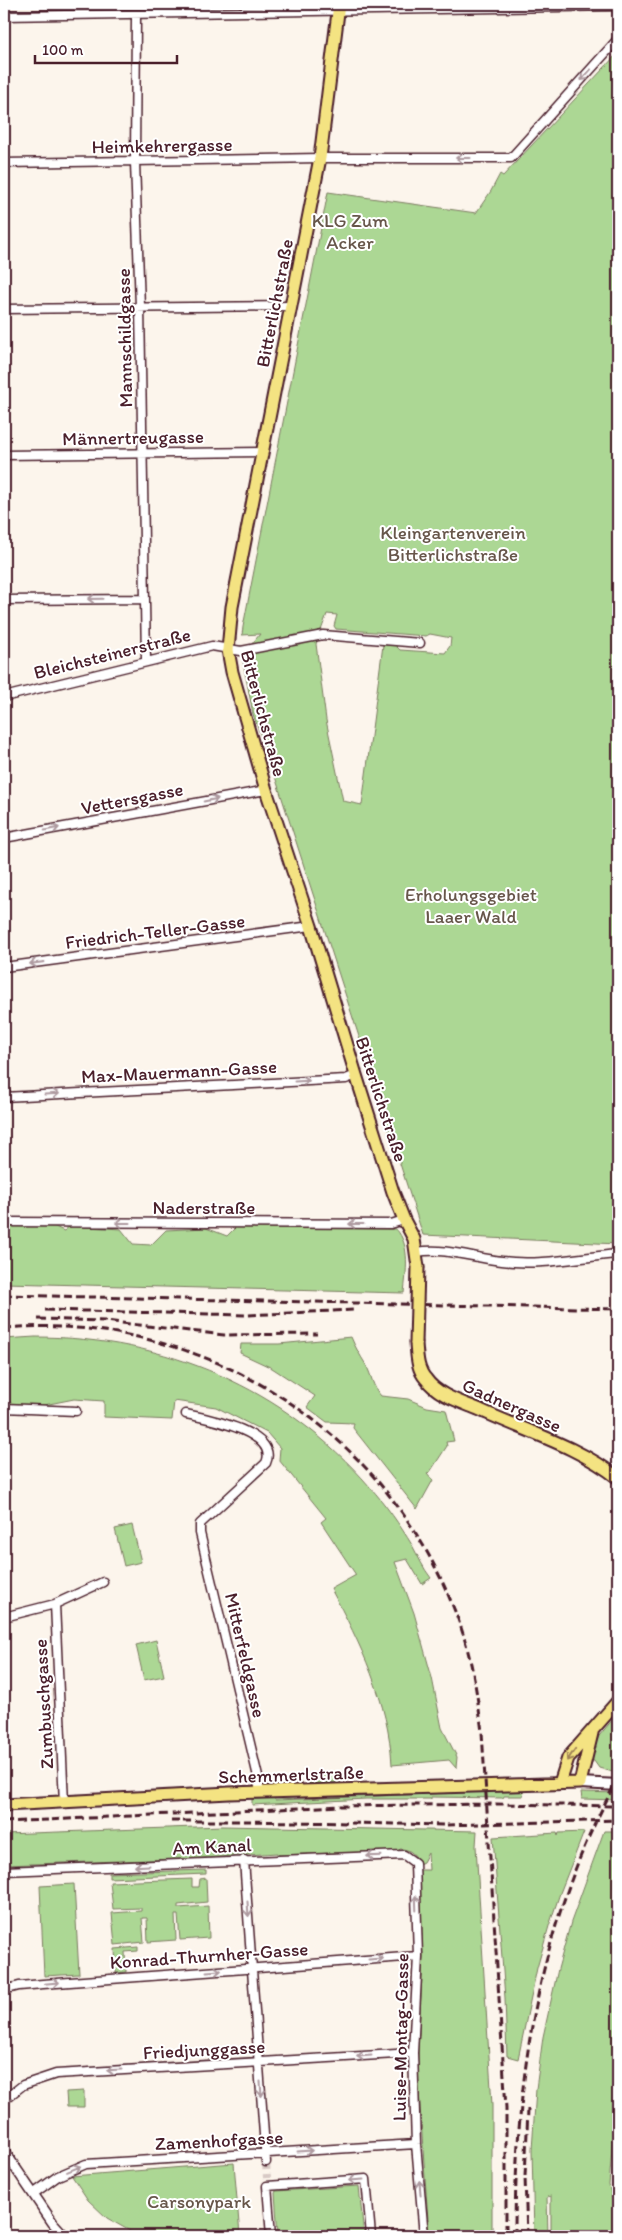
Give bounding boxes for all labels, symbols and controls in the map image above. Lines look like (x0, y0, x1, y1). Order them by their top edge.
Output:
scale bar (35, 32, 178, 64)
text: 100 m (42, 41, 84, 59)
one-way arrow (580, 69, 592, 82)
street label: Heimkehrergasse (91, 133, 233, 158)
one-way arrow (455, 153, 471, 163)
park label: KLG Zum Acker (312, 209, 388, 254)
street label: Bitterlichstraße (251, 237, 298, 369)
street label: Mannschildgasse (112, 268, 137, 408)
street label: Männertreugasse (62, 425, 204, 450)
park label: Kleingartenverein Bitterlichstraße (380, 521, 526, 566)
one-way arrow (87, 594, 104, 604)
street label: Bleichsteinerstraße (31, 623, 193, 684)
street label: Bitterlichstraße (236, 647, 291, 779)
street label: Vettersgasse (79, 777, 185, 820)
one-way arrow (203, 794, 219, 804)
one-way arrow (43, 824, 59, 834)
park label: Erholungsgebiet Laaer Wald (405, 883, 537, 928)
street label: Friedrich-Teller-Gasse (64, 909, 246, 954)
one-way arrow (29, 958, 45, 968)
street label: Bitterlichstraße (350, 1034, 413, 1165)
street label: Max-Mauermann-Gasse (80, 1055, 278, 1088)
one-way arrow (294, 1076, 310, 1085)
one-way arrow (44, 1090, 60, 1099)
street label: Naderstraße (153, 1196, 255, 1219)
one-way arrow (115, 1218, 132, 1228)
one-way arrow (348, 1219, 364, 1229)
street label: Gadnergasse (459, 1373, 565, 1437)
street label: Mitterfeldgasse (220, 1590, 271, 1720)
street label: Zumbuschgasse (29, 1638, 58, 1770)
one-way arrow (566, 1747, 576, 1761)
street label: Schemmerlstraße (218, 1760, 364, 1789)
street label: Am Kanal (172, 1833, 253, 1860)
one-way arrow (366, 1851, 382, 1861)
one-way arrow (134, 1861, 150, 1870)
one-way arrow (411, 1895, 421, 1912)
one-way arrow (243, 1901, 253, 1917)
street label: Konrad-Thurnher-Gasse (109, 1937, 309, 1974)
street label: Luise-Montag-Gasse (388, 1953, 413, 2121)
one-way arrow (368, 1954, 384, 1963)
one-way arrow (206, 1967, 222, 1976)
one-way arrow (43, 1978, 59, 1988)
street label: Friedjunggasse (142, 2035, 266, 2064)
one-way arrow (356, 2052, 372, 2061)
one-way arrow (107, 2066, 123, 2075)
one-way arrow (256, 2080, 265, 2096)
street label: Zamenhofgasse (154, 2126, 284, 2155)
one-way arrow (297, 2146, 313, 2156)
one-way arrow (66, 2164, 81, 2173)
one-way arrow (349, 2175, 365, 2185)
one-way arrow (415, 2180, 424, 2196)
park label: Carsonypark (147, 2190, 251, 2213)

